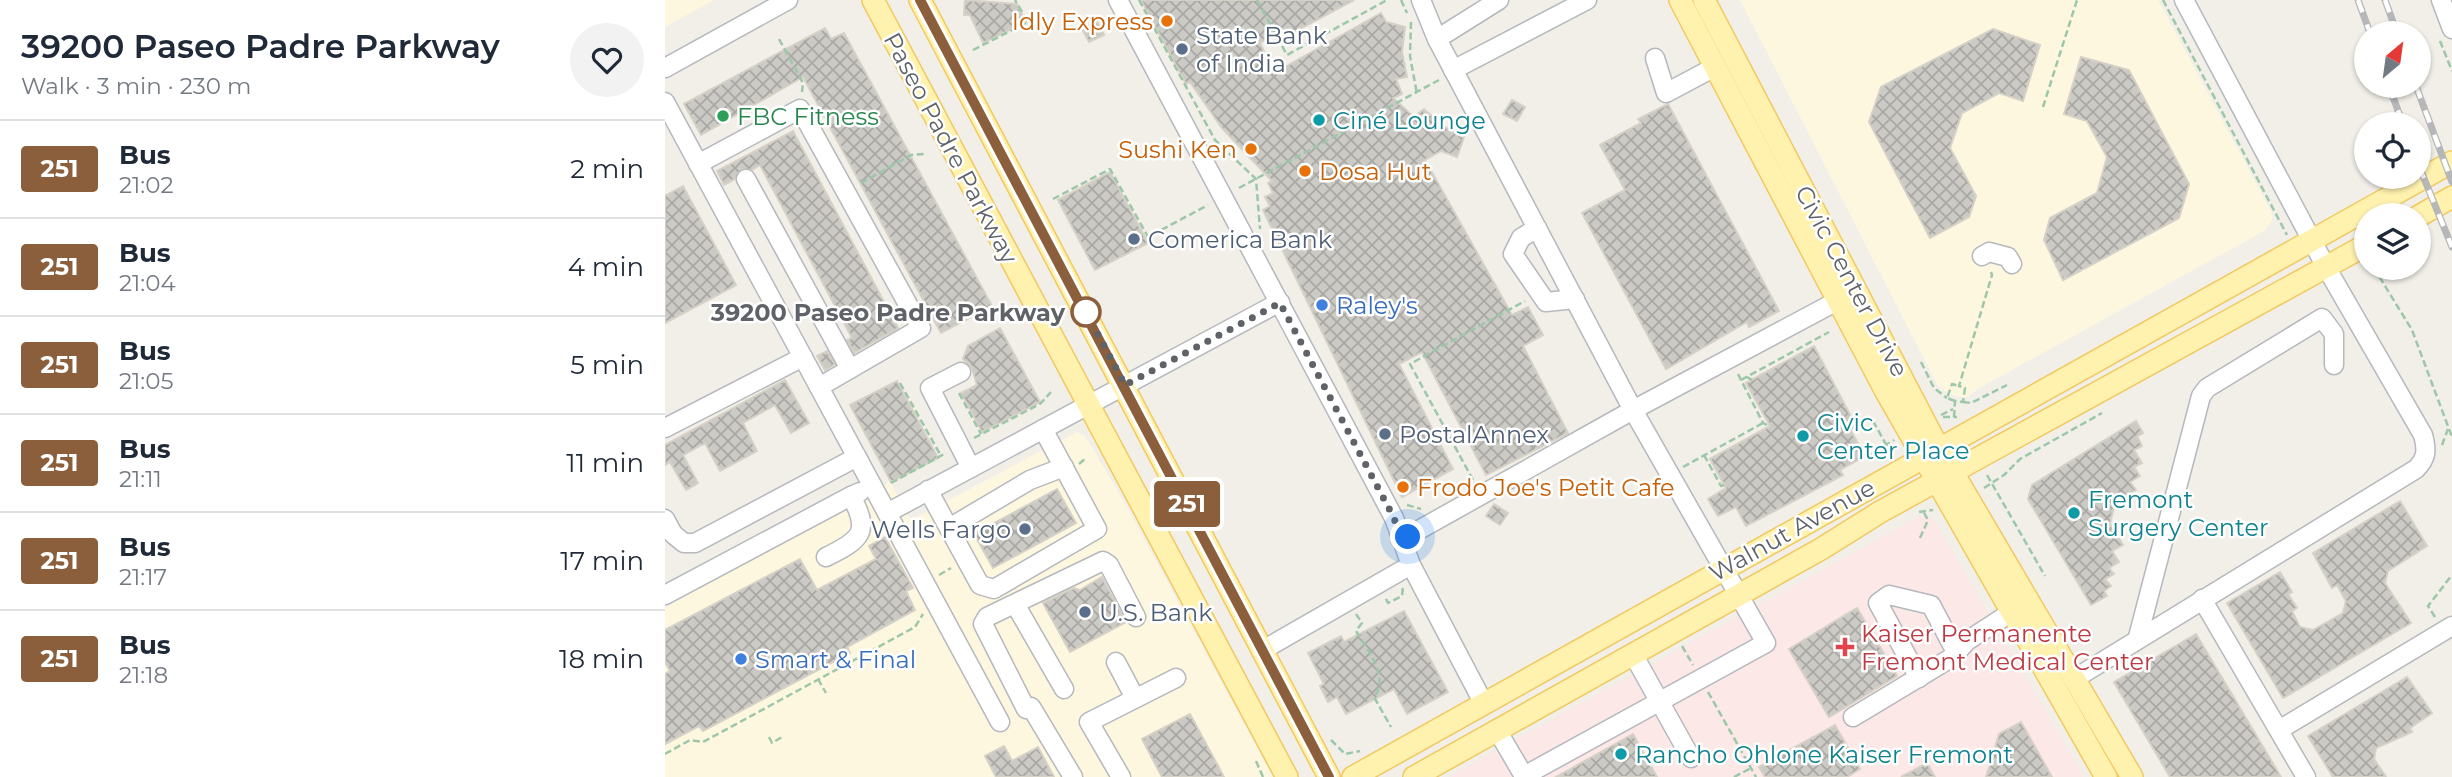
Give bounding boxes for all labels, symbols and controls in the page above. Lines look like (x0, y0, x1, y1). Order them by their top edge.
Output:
place label: Idly Express (1012, 7, 1153, 36)
marker: Idly Express (1159, 13, 1175, 29)
place label: State Bank of India (1196, 21, 1328, 78)
north arrow (2354, 21, 2431, 98)
map controls (2354, 21, 2431, 280)
button: heart (570, 23, 644, 97)
text: 39200 Paseo Padre Parkway (21, 26, 500, 66)
street label: Paseo Padre Parkway (878, 28, 1024, 268)
marker: State Bank of India (1174, 41, 1190, 57)
text: Walk · 3 min · 230 m (21, 72, 251, 100)
place label: FBC Fitness (737, 102, 879, 131)
place label: Ciné Lounge (1333, 106, 1486, 135)
marker: FBC Fitness (715, 108, 731, 124)
marker: Ciné Lounge (1311, 112, 1327, 128)
button: locate (2354, 112, 2431, 189)
place label: Sushi Ken (1118, 135, 1237, 164)
text: Bus (119, 139, 171, 171)
marker: Sushi Ken (1243, 141, 1259, 157)
text: 2 min (570, 153, 644, 185)
text: 251 (41, 154, 78, 183)
place label: Dosa Hut (1319, 157, 1432, 186)
marker: Dosa Hut (1297, 163, 1313, 179)
text: 21:02 (119, 171, 174, 199)
street label: Civic Center Drive (1789, 180, 1915, 382)
button: layers (2354, 203, 2431, 280)
place label: Comerica Bank (1148, 225, 1333, 254)
marker: Comerica Bank (1126, 231, 1142, 247)
text: Bus (119, 237, 171, 269)
text: 4 min (568, 251, 644, 283)
text: 251 (41, 252, 78, 281)
text: 21:04 (119, 269, 176, 297)
place label: Raley's (1336, 291, 1418, 320)
marker: 39200 Paseo Padre Parkway (1071, 297, 1101, 327)
marker: Raley's (1314, 297, 1330, 313)
place label: 39200 Paseo Padre Parkway (710, 298, 1066, 327)
text: Bus (119, 335, 171, 367)
text: 5 min (570, 349, 644, 381)
text: 251 (41, 350, 78, 379)
text: 21:05 (119, 367, 174, 395)
place label: Civic Center Place (1817, 408, 1970, 465)
place label: PostalAnnex (1399, 420, 1549, 449)
marker: PostalAnnex (1377, 426, 1393, 442)
marker: Civic Center Place (1795, 428, 1811, 444)
text: Bus (119, 433, 171, 465)
text: 11 min (566, 447, 644, 479)
text: 251 (41, 448, 78, 477)
text: 21:11 (119, 465, 162, 493)
street label: Walnut Avenue (1704, 472, 1880, 588)
place label: Frodo Joe's Petit Cafe (1417, 473, 1675, 502)
marker: Frodo Joe's Petit Cafe (1395, 479, 1411, 495)
line badge: 251 (1147, 481, 1227, 527)
place label: Fremont Surgery Center (2088, 485, 2269, 542)
text: 251 (1168, 489, 1206, 518)
marker: Fremont Surgery Center (2066, 505, 2082, 521)
place label: Wells Fargo (871, 515, 1011, 544)
your location (1390, 519, 1425, 554)
marker: Wells Fargo (1017, 521, 1033, 537)
text: Bus (119, 531, 171, 563)
text: 17 min (560, 545, 644, 577)
text: 251 (41, 546, 78, 575)
text: 21:17 (119, 563, 167, 591)
place label: U.S. Bank (1099, 598, 1213, 627)
marker: U.S. Bank (1077, 604, 1093, 620)
place label: Kaiser Permanente Fremont Medical Center (1861, 619, 2154, 676)
text: Bus (119, 629, 171, 661)
marker: Kaiser Permanente Fremont Medical Center (1835, 637, 1855, 657)
text: 18 min (559, 643, 644, 675)
text: 251 (41, 644, 78, 673)
place label: Smart & Final (755, 645, 916, 674)
marker: Smart & Final (733, 651, 749, 667)
text: 21:18 (119, 661, 168, 689)
place label: Rancho Ohlone Kaiser Fremont (1635, 740, 2013, 769)
marker: Rancho Ohlone Kaiser Fremont (1613, 746, 1629, 762)

